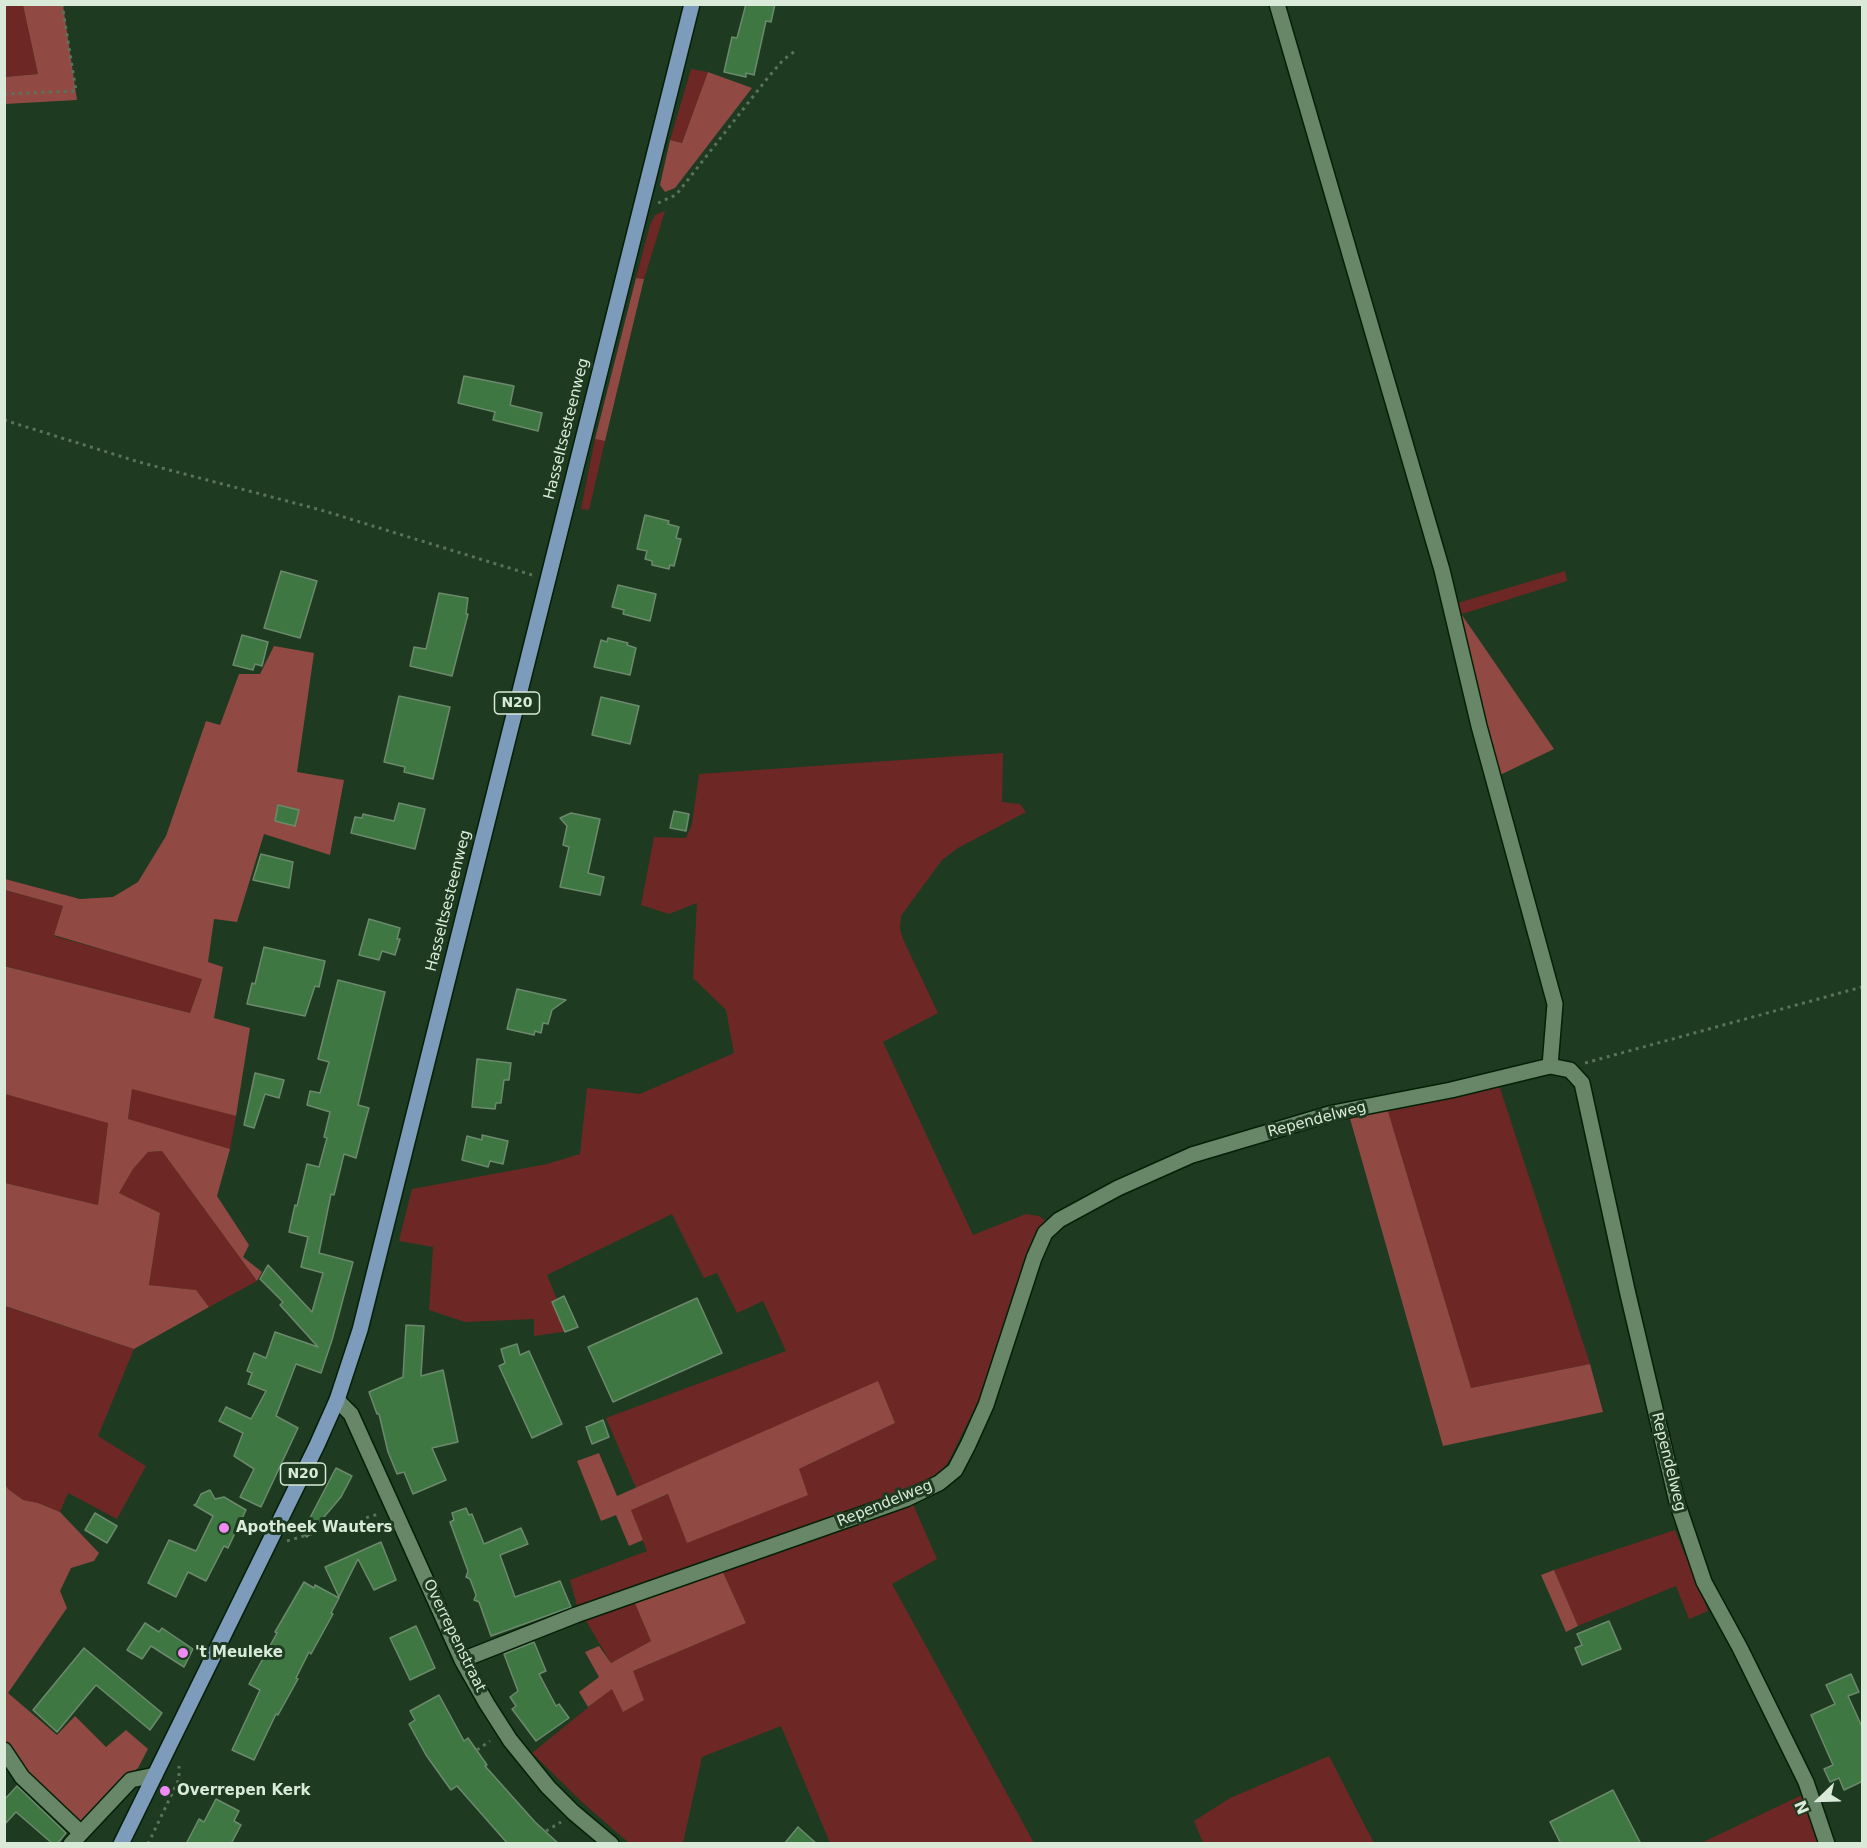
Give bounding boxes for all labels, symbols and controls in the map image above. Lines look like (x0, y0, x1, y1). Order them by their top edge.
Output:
street label: Hasseltsesteenweg (541, 356, 593, 502)
road number: N20 (494, 692, 540, 714)
street label: Hasseltsesteenweg (423, 828, 475, 974)
street label: Rependelweg (1266, 1098, 1368, 1142)
street label: Rependelweg (1647, 1411, 1689, 1513)
road number: N20 (280, 1463, 326, 1485)
street label: Rependelweg (835, 1477, 935, 1531)
place label: Apotheek Wauters (236, 1519, 393, 1537)
marker: Apotheek Wauters (217, 1521, 231, 1535)
street label: Overrepenstraat (419, 1577, 489, 1695)
place label: 't Meuleke (195, 1644, 283, 1662)
marker: 't Meuleke (176, 1646, 190, 1660)
north arrow (1789, 1770, 1849, 1830)
place label: Overrepen Kerk (177, 1782, 310, 1800)
marker: Overrepen Kerk (158, 1784, 172, 1798)
text: N (1791, 1797, 1813, 1817)

